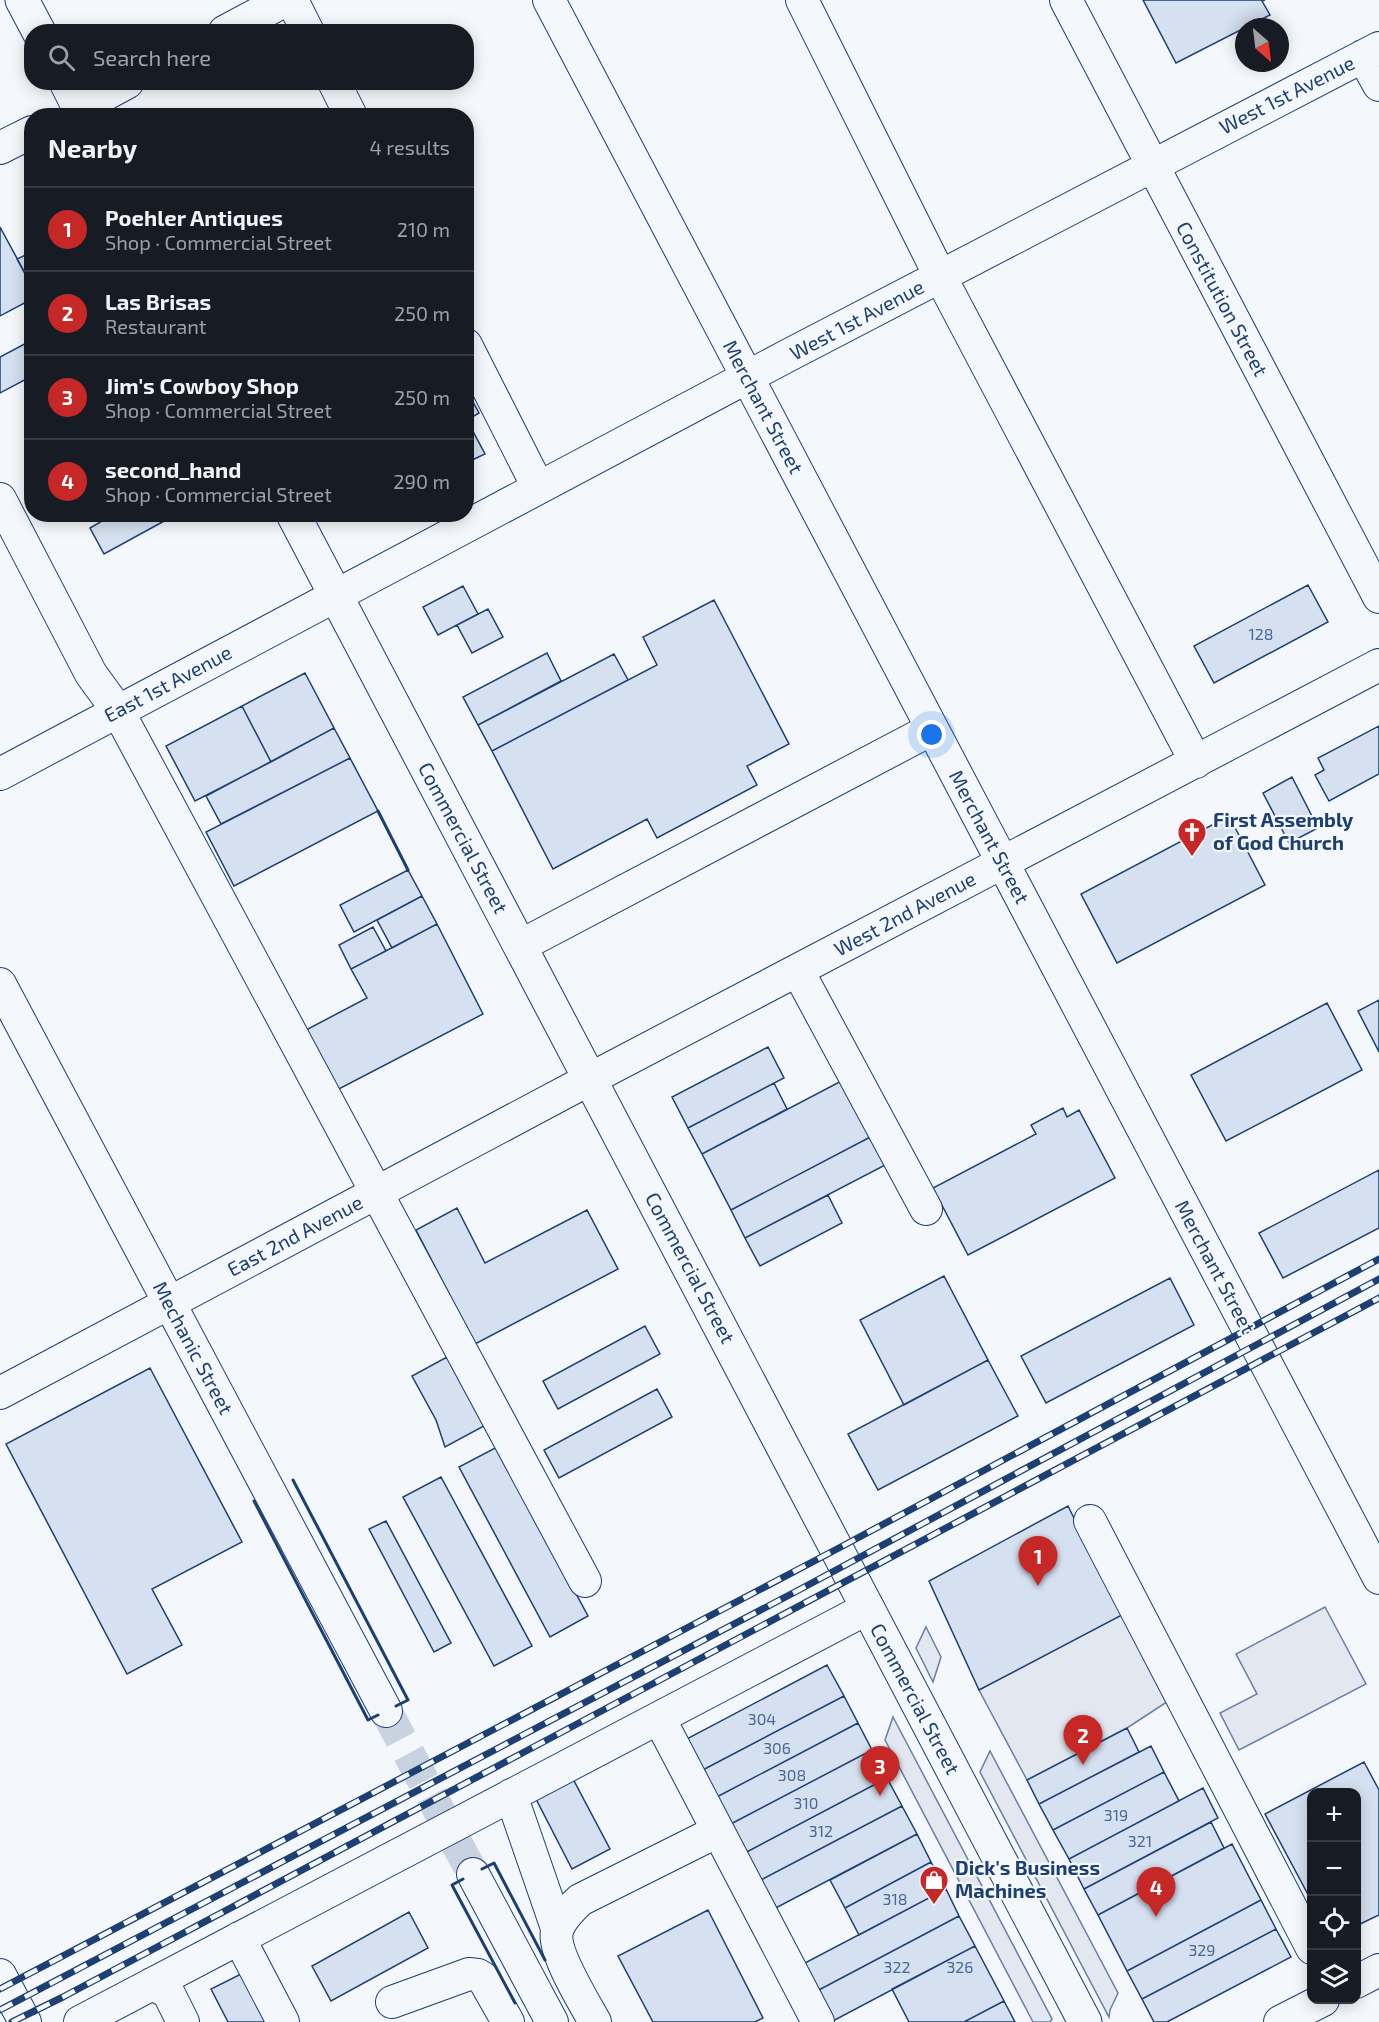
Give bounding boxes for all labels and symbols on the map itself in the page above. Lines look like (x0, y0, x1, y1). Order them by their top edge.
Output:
north arrow (1235, 18, 1289, 72)
street label: West 1st Avenue (1215, 50, 1358, 138)
street label: Constitution Street (1172, 217, 1274, 380)
street label: West 1st Avenue (785, 274, 928, 365)
street label: Merchant Street (719, 336, 809, 478)
house number: 128 (1248, 624, 1274, 643)
street label: East 1st Avenue (100, 639, 235, 727)
your location (917, 720, 946, 749)
street label: Commercial Street (414, 758, 514, 917)
street label: Merchant Street (945, 766, 1035, 908)
place label: First Assembly of God Church (1213, 807, 1354, 854)
church icon: First Assembly of God Church (1176, 816, 1208, 858)
street label: West 2nd Avenue (830, 866, 979, 961)
street label: Commercial Street (641, 1188, 741, 1347)
street label: East 2nd Avenue (223, 1189, 366, 1281)
street label: Merchant Street (1171, 1196, 1261, 1338)
street label: Mechanic Street (149, 1277, 239, 1418)
pin: 1 (1018, 1536, 1058, 1586)
street label: Commercial Street (866, 1619, 966, 1778)
house number: 304 (748, 1709, 776, 1728)
pin: 2 (1064, 1716, 1102, 1765)
house number: 306 (763, 1738, 791, 1757)
pin: 3 (860, 1746, 900, 1796)
house number: 308 (778, 1765, 806, 1784)
house number: 310 (794, 1793, 818, 1812)
house number: 319 (1104, 1805, 1128, 1824)
house number: 312 (809, 1821, 833, 1840)
house number: 321 (1128, 1831, 1152, 1850)
place label: Dick's Business Machines (955, 1855, 1100, 1902)
shop icon: Dick's Business Machines (918, 1864, 950, 1906)
pin: 4 (1136, 1868, 1176, 1917)
house number: 318 (883, 1889, 907, 1908)
house number: 329 (1188, 1940, 1216, 1959)
house number: 322 (884, 1957, 910, 1976)
house number: 326 (946, 1957, 974, 1976)

